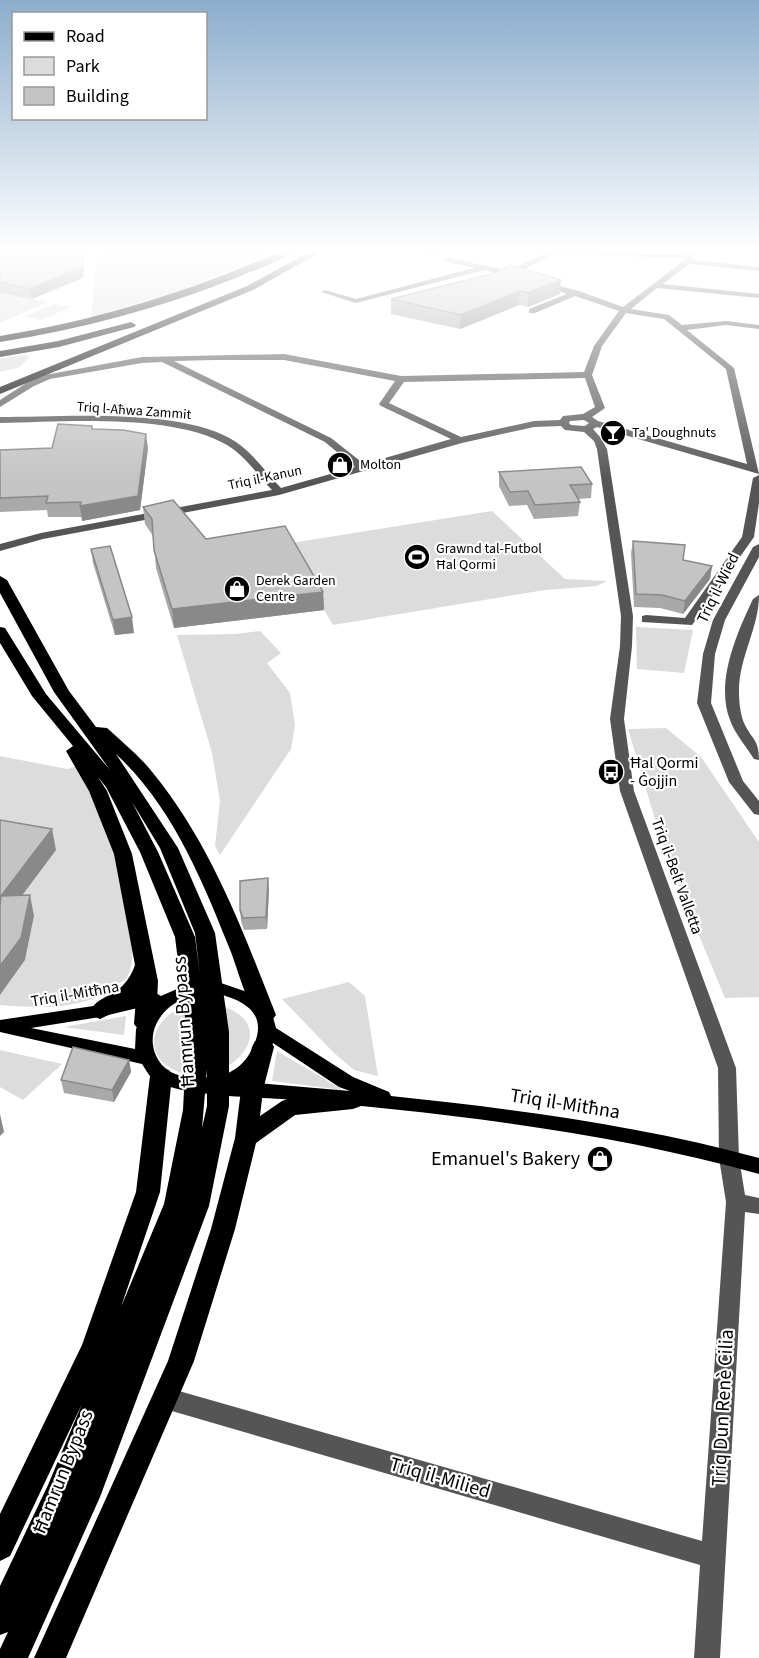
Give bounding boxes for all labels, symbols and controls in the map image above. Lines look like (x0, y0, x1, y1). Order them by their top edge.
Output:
legend (12, 12, 207, 120)
text: Road (66, 24, 105, 49)
text: Park (66, 54, 100, 79)
text: Building (66, 84, 129, 109)
street label: Triq l-Aħwa Zammit (76, 397, 192, 425)
bar icon: Ta' Doughnuts (598, 418, 628, 448)
place label: Ta' Doughnuts (632, 423, 716, 443)
shop icon: Molton (325, 450, 355, 480)
place label: Molton (360, 455, 401, 475)
street label: Triq il-Kanun (226, 460, 304, 496)
place label: Grawnd tal-Futbol Ħal Qormi (436, 539, 542, 575)
sports icon: Grawnd tal-Futbol Ħal Qormi (402, 542, 432, 572)
street label: Triq il-Wied (692, 549, 744, 627)
place label: Derek Garden Centre (256, 571, 336, 607)
shop icon: Derek Garden Centre (222, 574, 252, 604)
place label: Ħal Qormi - Ġojjin (630, 752, 698, 792)
bus stop icon: Ħal Qormi - Ġojjin (596, 757, 626, 787)
street label: Triq il-Belt Valletta (646, 815, 708, 937)
street label: Ħamrun Bypass (165, 955, 203, 1089)
street label: Triq il-Mitħna (29, 975, 121, 1013)
street label: Triq il-Mitħna (508, 1081, 622, 1127)
shop icon: Emanuel's Bakery (585, 1144, 615, 1174)
place label: Emanuel's Bakery (431, 1145, 581, 1173)
street label: Triq Dun Renè Cilia (705, 1329, 741, 1487)
street label: Ħamrun Bypass (25, 1406, 101, 1538)
street label: Triq il-Milied (386, 1450, 494, 1506)

